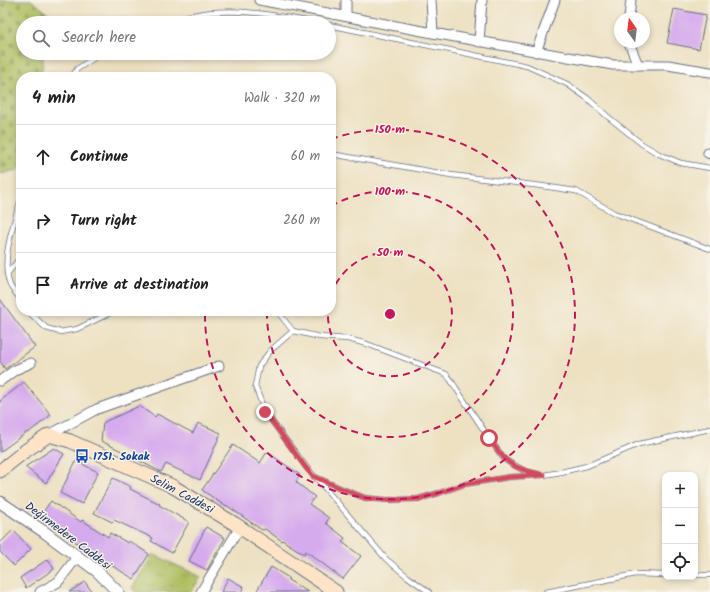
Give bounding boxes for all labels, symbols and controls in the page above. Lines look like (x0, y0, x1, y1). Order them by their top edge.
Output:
north arrow (614, 12, 650, 48)
search box (16, 16, 336, 60)
text: Search here (62, 26, 136, 50)
icon: search (30, 27, 52, 49)
text: 4 min (32, 85, 76, 112)
text: Walk · 320 m (244, 88, 320, 109)
text: 150 m (375, 120, 405, 139)
text: Continue (70, 145, 128, 169)
icon: ahead (32, 146, 54, 168)
text: 60 m (291, 146, 320, 167)
text: 100 m (375, 182, 405, 201)
text: Turn right (70, 209, 137, 233)
icon: right (32, 210, 54, 232)
text: 260 m (283, 210, 320, 231)
text: 50 m (376, 243, 404, 262)
text: Arrive at destination (70, 273, 209, 297)
icon: arrive (32, 274, 54, 296)
centre of rings (383, 307, 397, 321)
route end (256, 403, 274, 421)
route start (480, 429, 498, 447)
place label: 1751. Sokak (93, 447, 151, 466)
bus stop icon: 1751. Sokak (74, 448, 90, 464)
street label: Selim Caddesi (147, 469, 218, 519)
map controls (662, 472, 698, 580)
button: + (662, 472, 698, 508)
street label: Değirmedere Caddesi (21, 497, 116, 576)
button: − (662, 508, 698, 544)
button: locate (662, 544, 698, 580)

